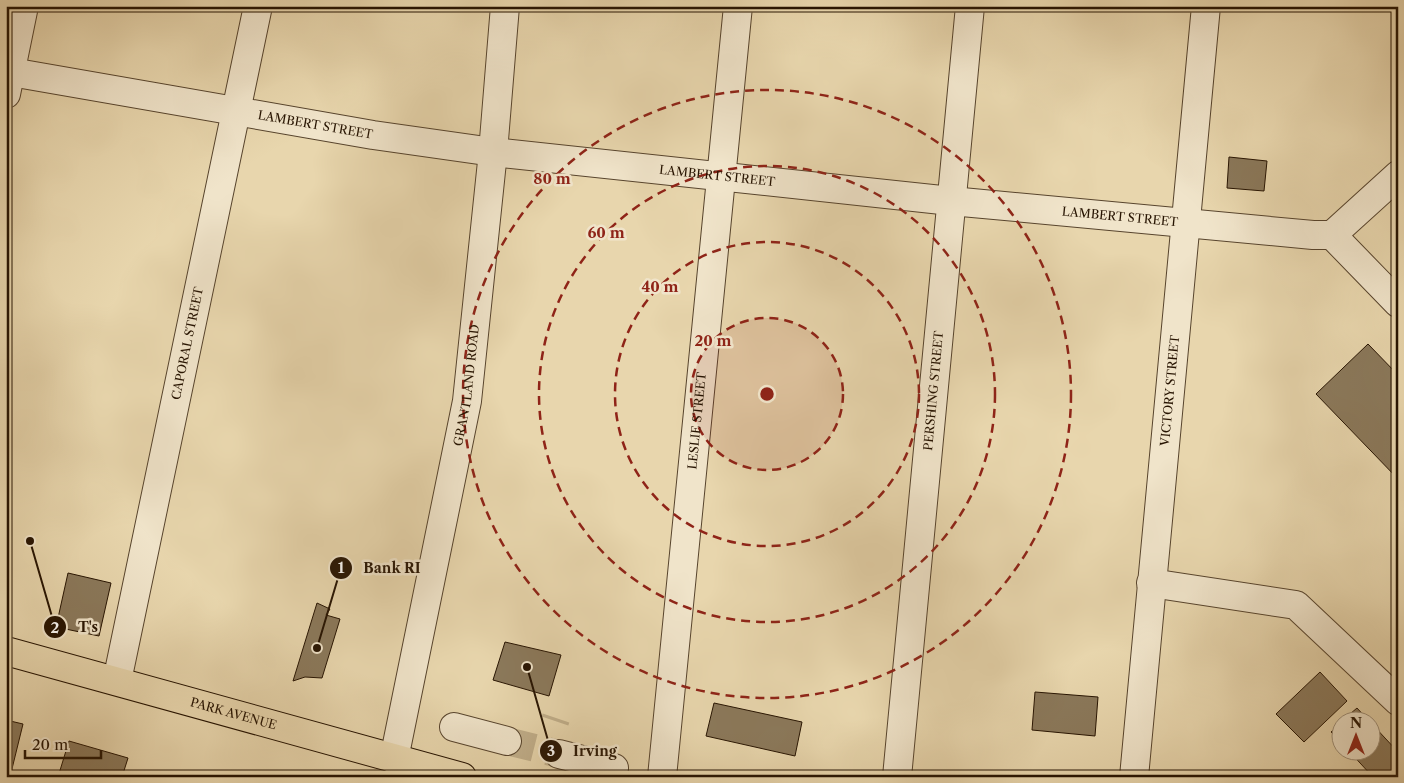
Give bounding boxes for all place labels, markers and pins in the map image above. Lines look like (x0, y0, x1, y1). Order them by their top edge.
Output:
centre of rings (758, 385, 776, 403)
callout: Bank RI (328, 553, 431, 582)
callout: T's (43, 613, 108, 642)
callout: Irving (538, 736, 627, 765)

